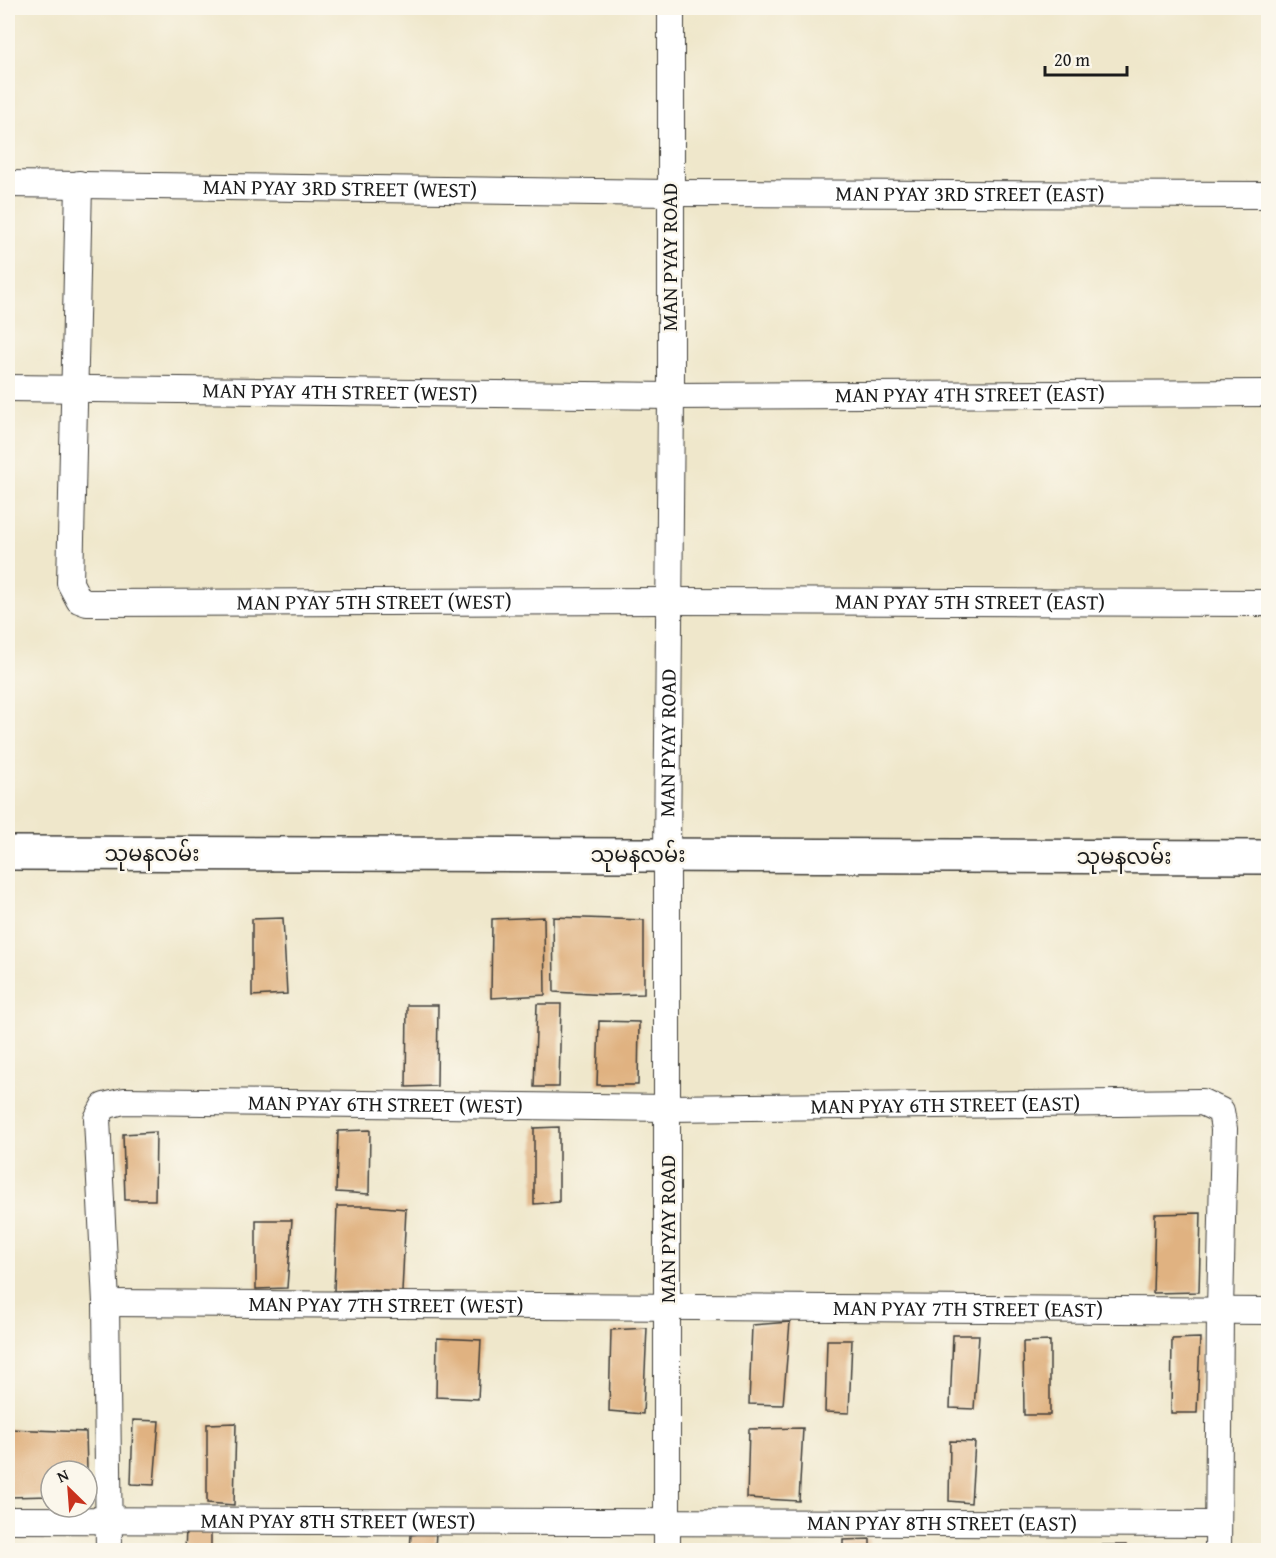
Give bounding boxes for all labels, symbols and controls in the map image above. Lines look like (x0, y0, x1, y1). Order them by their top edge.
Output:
scale bar (1045, 39, 1128, 77)
text: 20 m (1054, 46, 1090, 73)
street label: MAN PYAY 3RD STREET (WEST) (203, 171, 477, 205)
street label: MAN PYAY 3RD STREET (EAST) (835, 178, 1105, 209)
street label: MAN PYAY ROAD (654, 183, 685, 331)
street label: MAN PYAY 4TH STREET (WEST) (202, 374, 478, 409)
street label: MAN PYAY 4TH STREET (EAST) (835, 378, 1105, 410)
street label: MAN PYAY 5TH STREET (WEST) (237, 586, 512, 617)
street label: MAN PYAY 5TH STREET (EAST) (835, 586, 1105, 617)
street label: MAN PYAY ROAD (651, 669, 684, 817)
street label: သုမနလမ်း (105, 838, 199, 871)
street label: သုမနလမ်း (591, 839, 685, 872)
street label: သုမနလမ်း (1077, 841, 1171, 874)
street label: MAN PYAY 6TH STREET (WEST) (248, 1087, 523, 1121)
street label: MAN PYAY 6TH STREET (EAST) (810, 1087, 1080, 1121)
street label: MAN PYAY ROAD (652, 1155, 683, 1303)
street label: MAN PYAY 7TH STREET (WEST) (248, 1288, 524, 1321)
street label: MAN PYAY 7TH STREET (EAST) (833, 1292, 1103, 1325)
north arrow (39, 1459, 99, 1519)
text: N (53, 1462, 73, 1489)
street label: MAN PYAY 8TH STREET (WEST) (200, 1505, 476, 1537)
street label: MAN PYAY 8TH STREET (EAST) (807, 1507, 1077, 1539)

